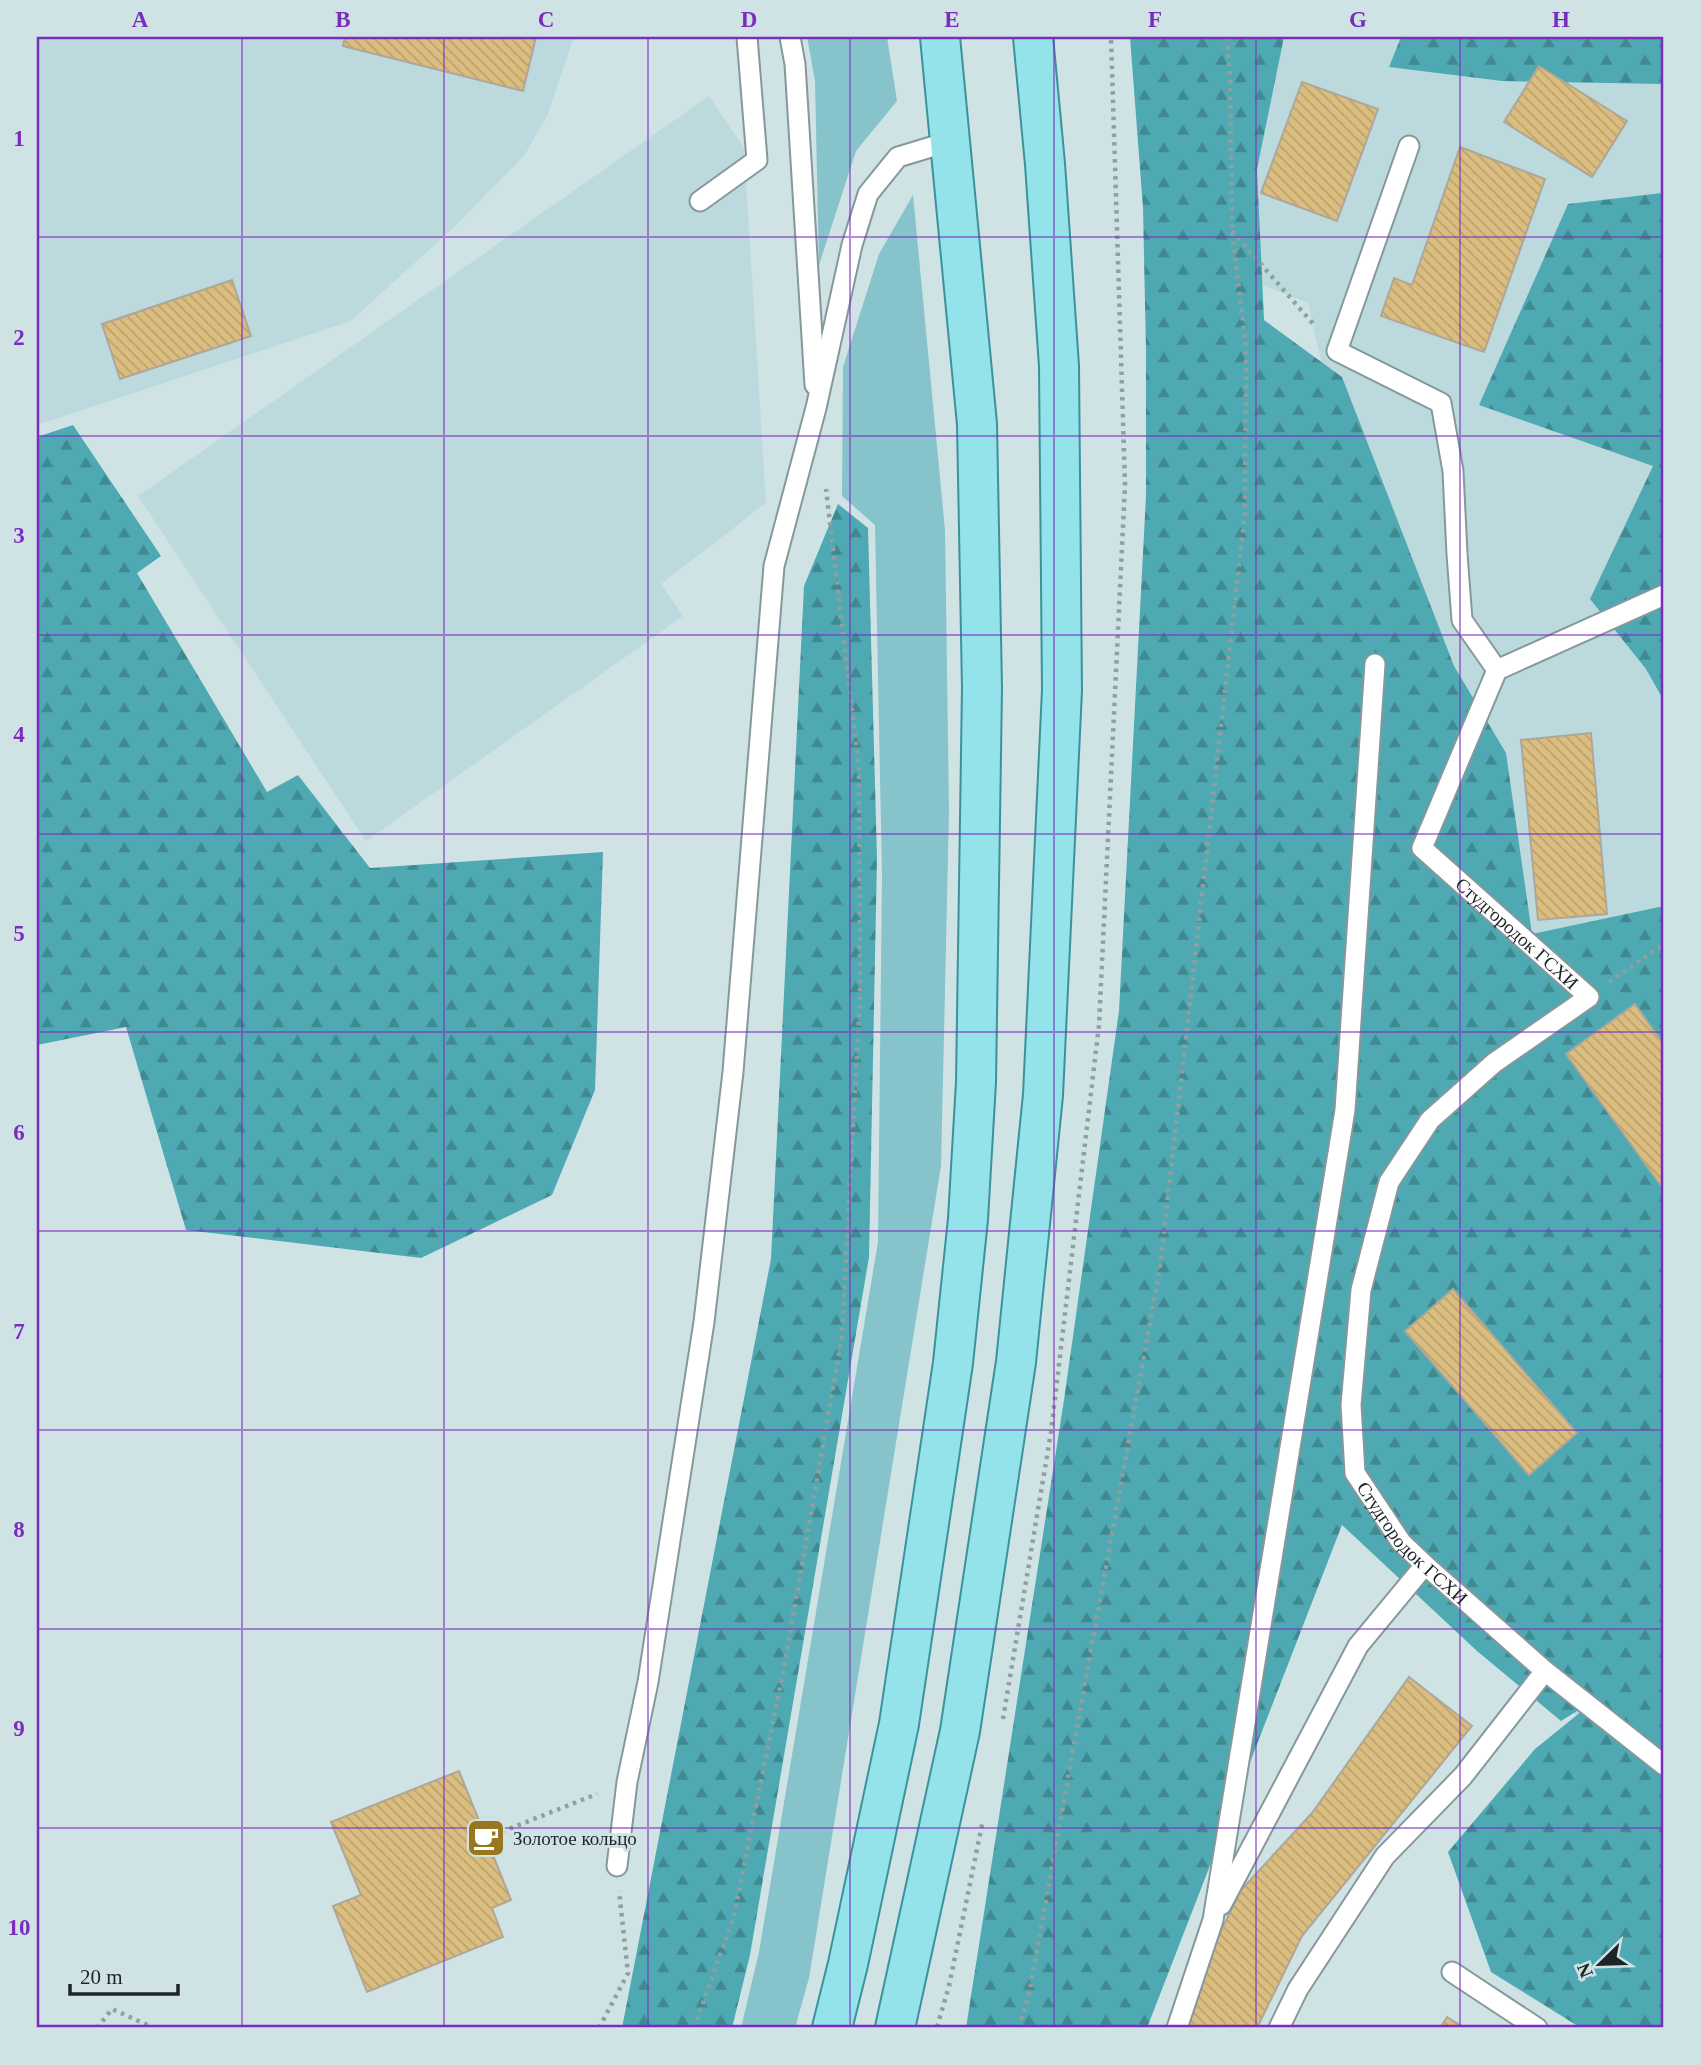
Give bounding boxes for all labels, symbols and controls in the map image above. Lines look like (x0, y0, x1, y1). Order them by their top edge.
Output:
text: A (132, 7, 149, 32)
text: B (335, 7, 351, 32)
text: C (538, 7, 554, 32)
text: D (741, 7, 757, 32)
text: E (944, 7, 960, 32)
text: F (1148, 7, 1162, 32)
text: G (1349, 7, 1367, 32)
text: H (1552, 7, 1570, 32)
text: 1 (13, 126, 25, 151)
text: 2 (13, 325, 25, 350)
text: 3 (13, 523, 25, 548)
text: 4 (13, 722, 25, 747)
street label: Студгородок ГСХИ (1452, 873, 1583, 993)
text: 5 (13, 921, 25, 946)
text: 6 (13, 1120, 25, 1145)
text: 7 (13, 1319, 25, 1344)
street label: Студгородок ГСХИ (1353, 1478, 1472, 1609)
text: 8 (13, 1517, 25, 1542)
text: 9 (13, 1716, 25, 1741)
cafe icon: Золотое кольцо (465, 1817, 507, 1859)
place label: Золотое кольцо (513, 1828, 637, 1849)
text: 10 (8, 1915, 31, 1940)
north arrow (1564, 1928, 1634, 1998)
scale bar (70, 1953, 178, 1997)
text: N (1572, 1960, 1597, 1981)
text: 20 m (80, 1965, 123, 1989)

